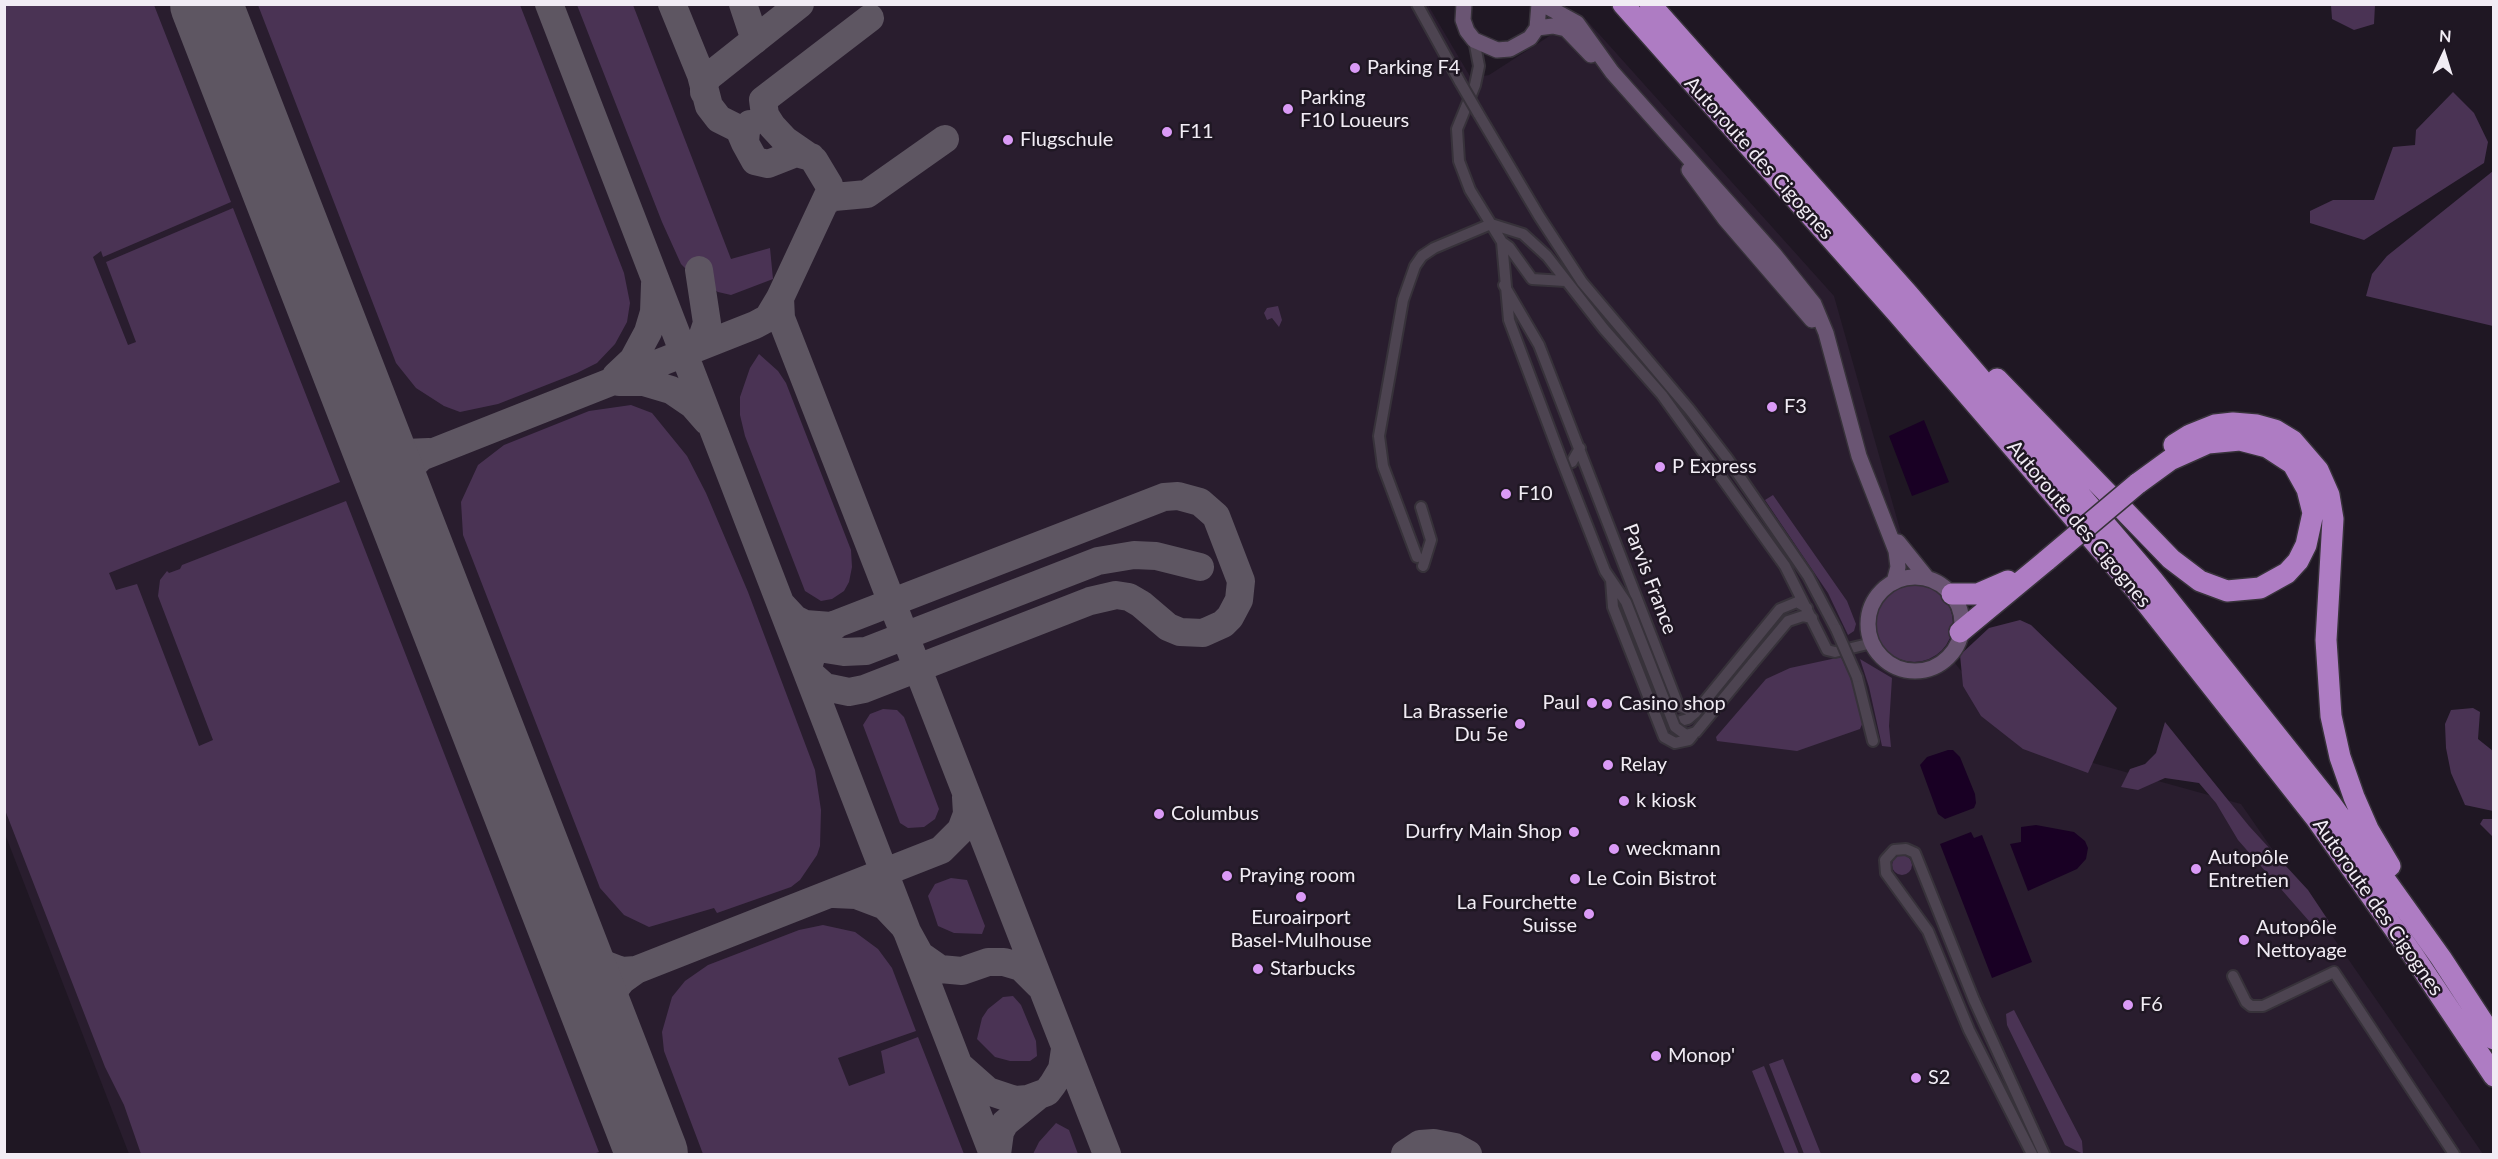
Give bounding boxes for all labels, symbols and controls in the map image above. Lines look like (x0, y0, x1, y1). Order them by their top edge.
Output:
north arrow (2414, 24, 2474, 84)
text: N (2438, 26, 2452, 45)
place label: Parking F4 (1367, 56, 1460, 80)
marker: Parking F4 (1348, 61, 1362, 75)
street label: Autoroute des Cigognes (1679, 72, 1839, 244)
place label: Parking F10 Loueurs (1300, 86, 1409, 133)
marker: Parking F10 Loueurs (1281, 102, 1295, 116)
place label: F11 (1179, 120, 1214, 144)
marker: F11 (1160, 125, 1174, 139)
place label: Flugschule (1020, 128, 1113, 152)
marker: Flugschule (1001, 133, 1015, 147)
place label: F3 (1784, 395, 1807, 419)
marker: F3 (1765, 400, 1779, 414)
street label: Autoroute des Cigognes (2002, 435, 2156, 613)
place label: P Express (1672, 455, 1757, 479)
marker: P Express (1653, 460, 1667, 474)
place label: F10 (1518, 482, 1553, 506)
marker: F10 (1499, 487, 1513, 501)
street label: Parvis France (1618, 520, 1682, 638)
place label: Paul (1543, 691, 1580, 715)
place label: Casino shop (1619, 692, 1726, 716)
marker: Paul (1585, 696, 1599, 710)
marker: Casino shop (1600, 697, 1614, 711)
place label: La Brasserie Du 5e (1402, 700, 1508, 747)
marker: La Brasserie Du 5e (1513, 717, 1527, 731)
place label: Relay (1620, 753, 1667, 777)
marker: Relay (1601, 758, 1615, 772)
place label: k kiosk (1636, 789, 1696, 813)
marker: k kiosk (1617, 794, 1631, 808)
place label: Columbus (1171, 802, 1259, 826)
marker: Columbus (1152, 807, 1166, 821)
street label: Autoroute des Cigognes (2308, 814, 2448, 1000)
place label: Durfry Main Shop (1405, 820, 1562, 844)
marker: Durfry Main Shop (1567, 825, 1581, 839)
place label: weckmann (1626, 837, 1721, 861)
marker: weckmann (1607, 842, 1621, 856)
place label: Autopôle Entretien (2208, 846, 2289, 893)
marker: Autopôle Entretien (2189, 862, 2203, 876)
place label: Praying room (1239, 864, 1355, 888)
place label: Le Coin Bistrot (1587, 867, 1716, 891)
marker: Praying room (1220, 869, 1234, 883)
marker: Le Coin Bistrot (1568, 872, 1582, 886)
marker: Euroairport Basel-Mulhouse (1294, 890, 1308, 904)
place label: La Fourchette Suisse (1457, 891, 1577, 938)
place label: Euroairport Basel-Mulhouse (1230, 906, 1372, 953)
marker: La Fourchette Suisse (1582, 907, 1596, 921)
place label: Autopôle Nettoyage (2256, 916, 2347, 963)
marker: Autopôle Nettoyage (2237, 933, 2251, 947)
place label: Starbucks (1270, 957, 1356, 981)
marker: Starbucks (1251, 962, 1265, 976)
place label: F6 (2140, 993, 2163, 1017)
marker: F6 (2121, 998, 2135, 1012)
place label: Monop' (1668, 1044, 1735, 1068)
marker: Monop' (1649, 1049, 1663, 1063)
place label: S2 (1928, 1066, 1950, 1090)
marker: S2 (1909, 1071, 1923, 1085)

